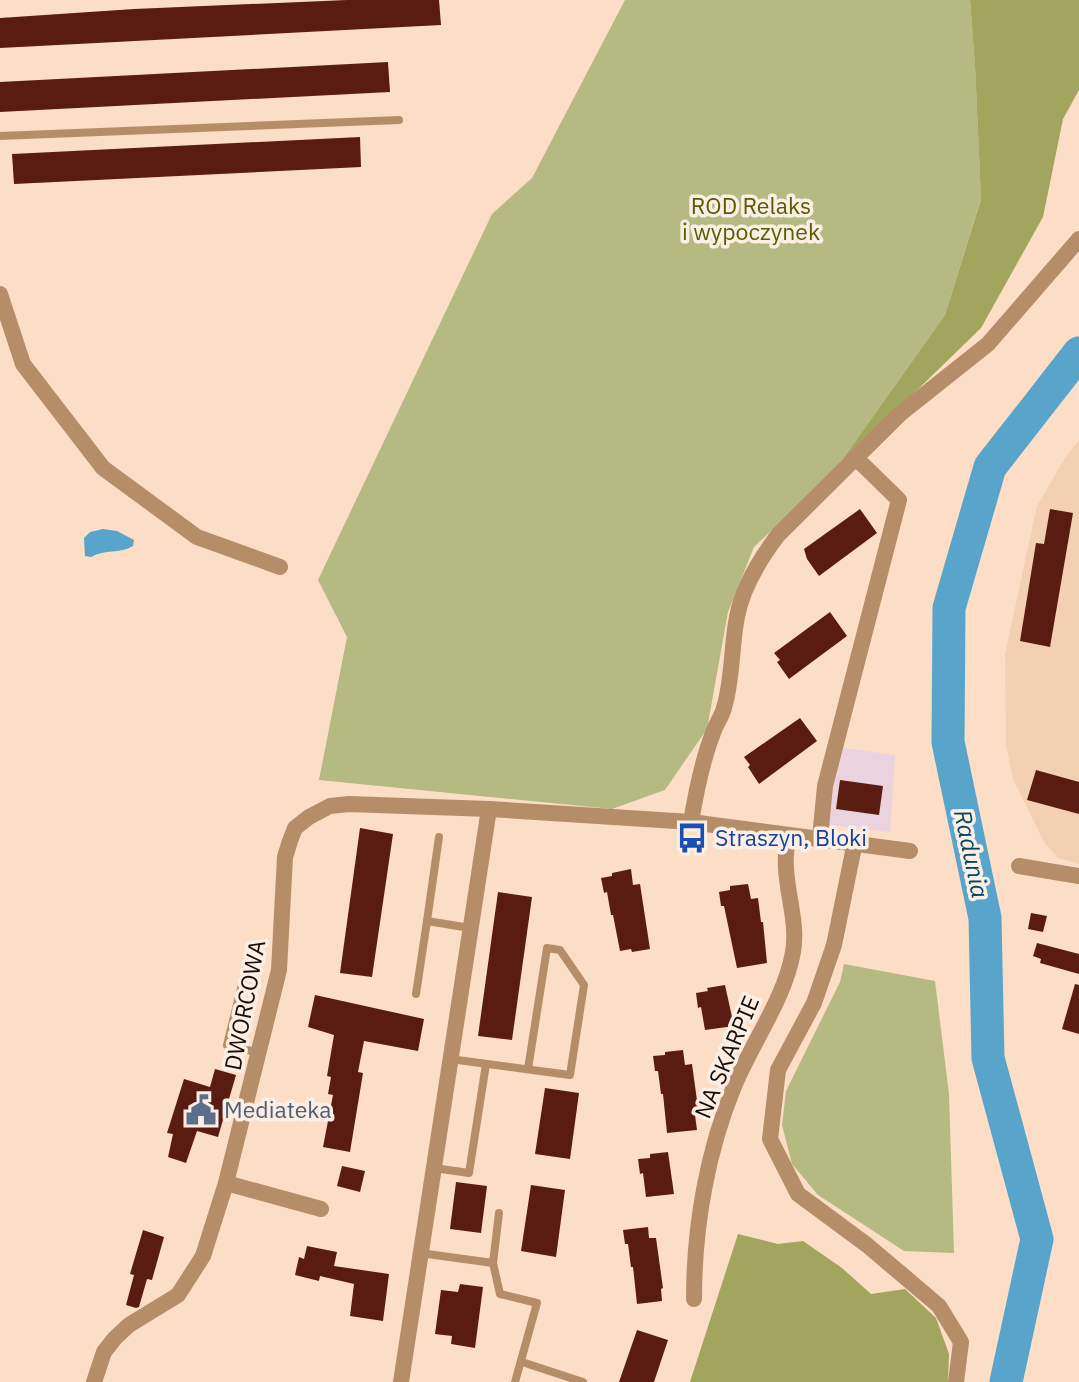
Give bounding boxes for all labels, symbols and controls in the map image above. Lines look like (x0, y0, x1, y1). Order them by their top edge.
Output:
park label: ROD Relaks i wypoczynek (682, 190, 820, 246)
water label: Radunia (947, 807, 997, 901)
bus stop icon: Straszyn, Bloki (675, 821, 709, 855)
place label: Straszyn, Bloki (715, 822, 867, 852)
street label: DWORCOWA (217, 937, 271, 1073)
street label: NA SKARPIE (687, 991, 765, 1122)
public building icon: Mediateka (184, 1093, 218, 1127)
place label: Mediateka (224, 1094, 332, 1124)

